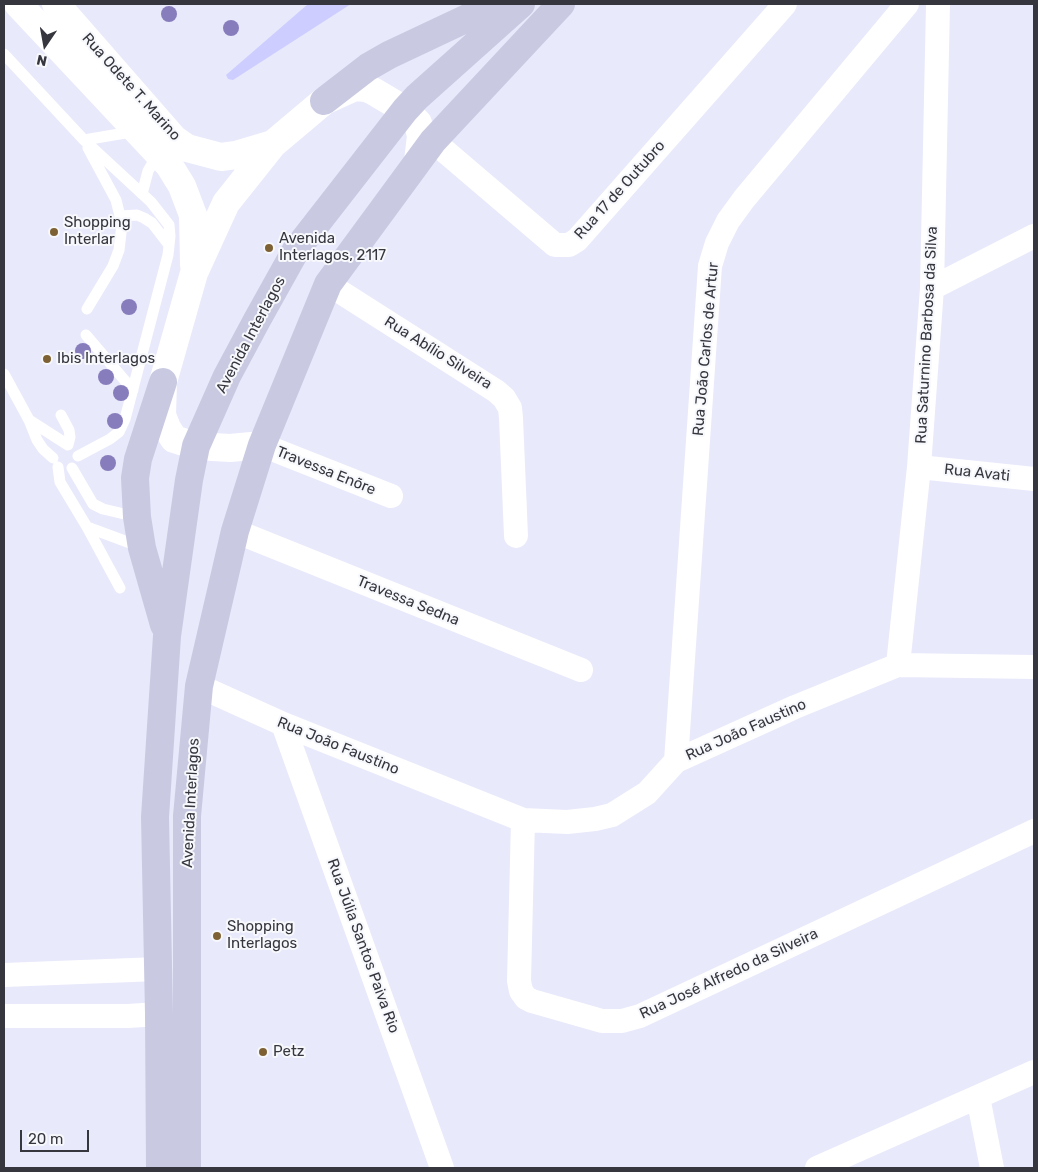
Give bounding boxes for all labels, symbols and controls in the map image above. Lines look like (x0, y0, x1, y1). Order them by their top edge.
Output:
north arrow (20, 20, 70, 70)
street label: Rua Odete T. Marino (78, 29, 184, 145)
text: N (35, 51, 48, 70)
street label: Rua 17 de Outubro (571, 137, 669, 243)
place label: Shopping Interlar (64, 214, 131, 249)
marker: Shopping Interlar (48, 226, 60, 238)
street label: Rua Saturnino Barbosa da Silva (912, 226, 942, 444)
place label: Avenida Interlagos, 2117 (279, 230, 386, 265)
marker: Avenida Interlagos, 2117 (263, 242, 275, 254)
street label: Rua João Carlos de Artur (689, 261, 723, 437)
street label: Avenida Interlagos (213, 273, 289, 397)
street label: Rua Abílio Silveira (381, 313, 495, 393)
place label: Ibis Interlagos (57, 350, 155, 368)
marker: Ibis Interlagos (41, 353, 53, 365)
street label: Travessa Enõre (274, 443, 378, 499)
street label: Rua Avati (943, 461, 1011, 485)
street label: Travessa Sedna (354, 572, 462, 630)
street label: Rua João Faustino (683, 695, 809, 765)
street label: Rua João Faustino (274, 713, 402, 779)
street label: Avenida Interlagos (179, 738, 203, 868)
street label: Rua Júlia Santos Paiva Rio (323, 856, 403, 1036)
place label: Shopping Interlagos (227, 918, 297, 953)
street label: Rua José Alfredo da Silveira (637, 925, 821, 1023)
marker: Shopping Interlagos (211, 930, 223, 942)
place label: Petz (273, 1043, 304, 1061)
marker: Petz (257, 1046, 269, 1058)
scale bar (22, 1120, 91, 1152)
text: 20 m (28, 1130, 63, 1148)

